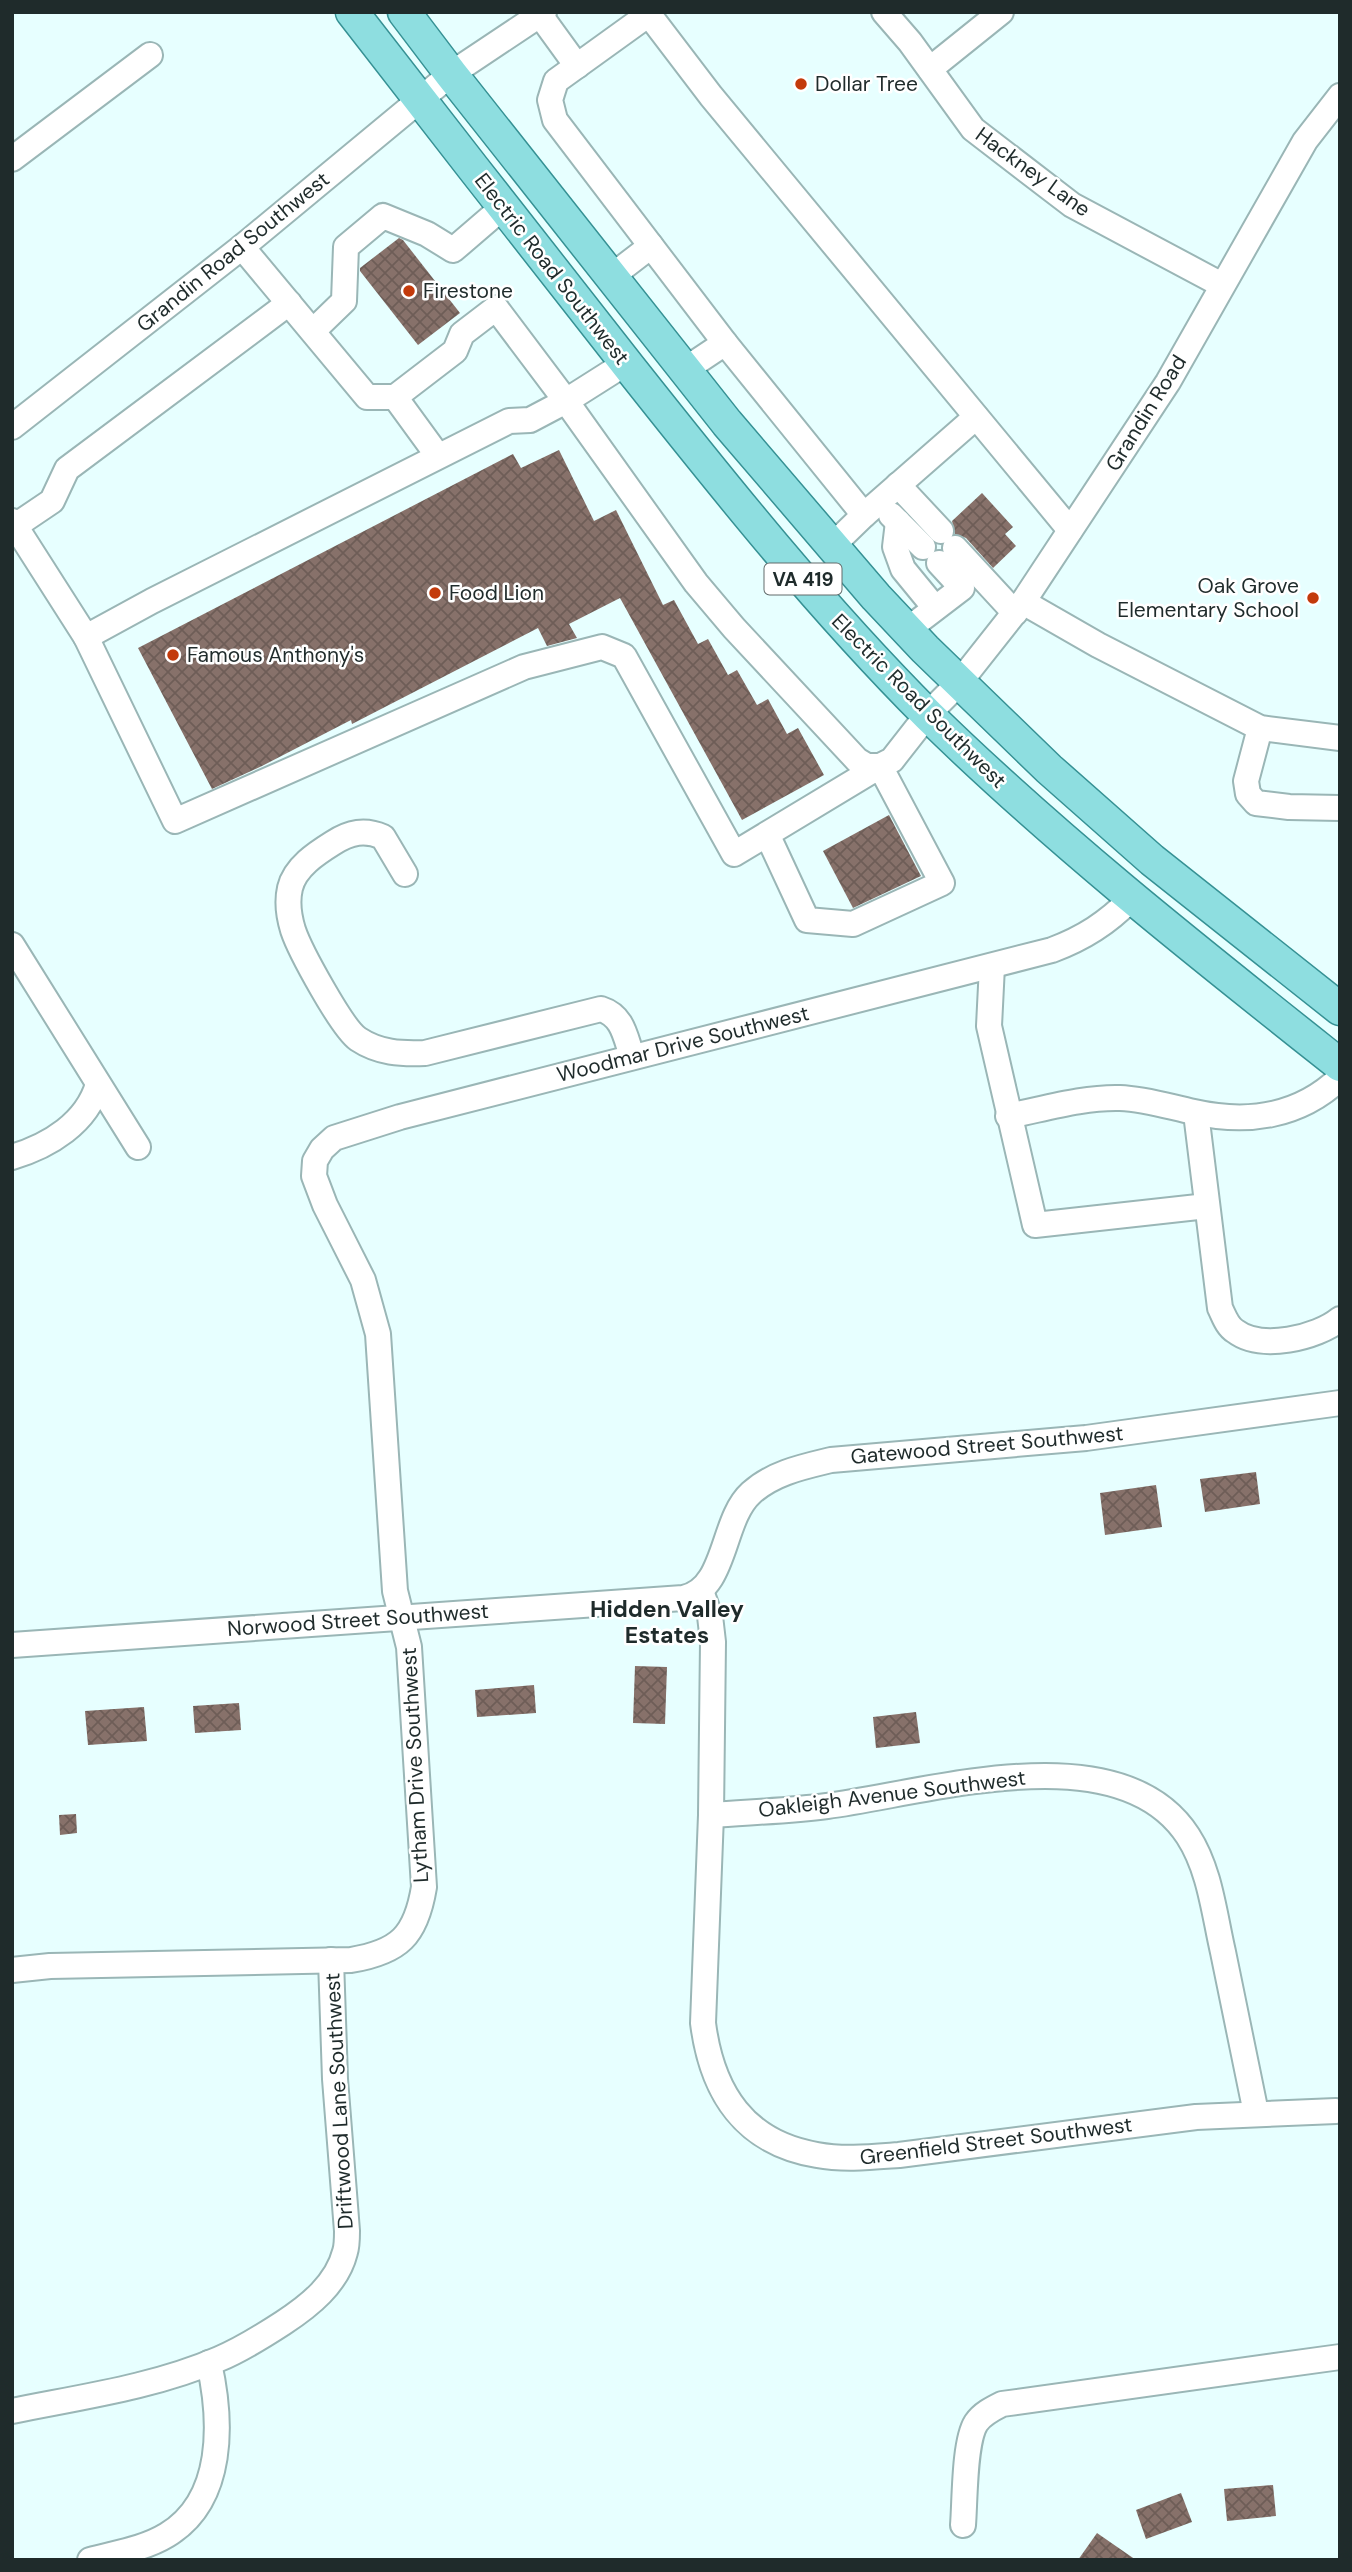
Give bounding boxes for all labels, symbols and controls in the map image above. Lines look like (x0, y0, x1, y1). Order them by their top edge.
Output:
place label: Dollar Tree (815, 70, 918, 98)
marker: Dollar Tree (793, 76, 809, 92)
street label: Hackney Lane (970, 121, 1096, 223)
street label: Grandin Road Southwest (131, 165, 335, 339)
street label: Electric Road Southwest (468, 167, 636, 371)
place label: Firestone (423, 277, 513, 305)
marker: Firestone (401, 283, 417, 299)
street label: Grandin Road (1099, 350, 1193, 476)
road number: VA 419 (764, 564, 842, 594)
place label: Oak Grove Elementary School (1117, 572, 1299, 624)
place label: Food Lion (449, 579, 544, 607)
marker: Food Lion (427, 585, 443, 601)
marker: Oak Grove Elementary School (1305, 590, 1321, 606)
street label: Electric Road Southwest (826, 608, 1012, 794)
place label: Famous Anthony's (187, 641, 364, 669)
marker: Famous Anthony's (165, 647, 181, 663)
street label: Woodmar Drive Southwest (554, 999, 812, 1089)
street label: Gatewood Street Southwest (849, 1419, 1125, 1471)
district label: Hidden Valley Estates (590, 1594, 744, 1650)
street label: Norwood Street Southwest (226, 1597, 490, 1643)
street label: Lytham Drive Southwest (395, 1647, 435, 1883)
street label: Oakleigh Avenue Southwest (757, 1764, 1027, 1824)
street label: Driftwood Lane Southwest (318, 1972, 360, 2230)
street label: Greenfield Street Southwest (858, 2110, 1134, 2172)

